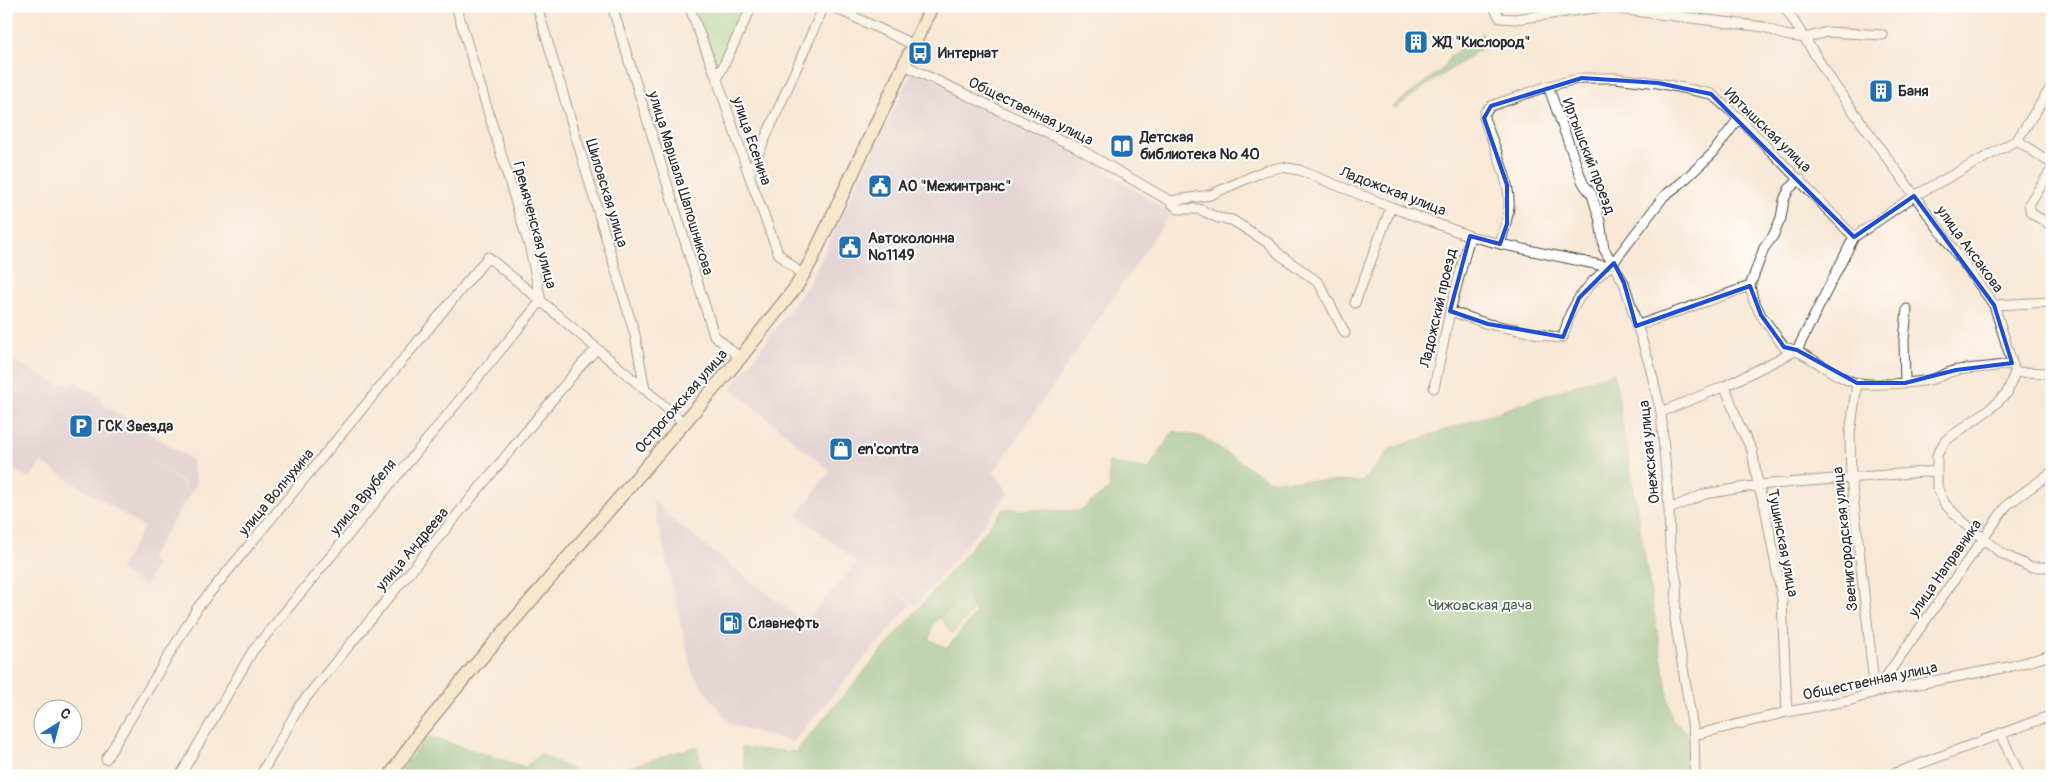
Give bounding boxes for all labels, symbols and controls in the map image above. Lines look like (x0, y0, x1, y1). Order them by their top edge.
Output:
building icon: ЖД "Кислород" (1403, 29, 1429, 55)
place label: ЖД "Кислород" (1431, 33, 1530, 52)
bus stop icon: Интернат (907, 40, 933, 66)
place label: Интернат (938, 44, 999, 63)
street label: Общественная улица (965, 73, 1096, 150)
building icon: Баня (1868, 78, 1894, 104)
place label: Баня (1898, 82, 1929, 101)
street label: Иртышская улица (1720, 84, 1815, 177)
street label: улица Маршала Шапошникова (643, 88, 718, 277)
street label: улица Есенина (727, 94, 775, 188)
street label: Иртышский проезд (1558, 95, 1619, 217)
place label: Детская библиотека № 40 (1139, 128, 1260, 164)
library icon: Детская библиотека № 40 (1109, 133, 1135, 159)
street label: Шиловская улица (581, 137, 632, 250)
street label: Гремяченская улица (508, 159, 561, 291)
street label: Ладожская улица (1336, 162, 1449, 221)
public building icon: АО "Межинтранс" (867, 173, 893, 199)
place label: АО "Межинтранс" (898, 177, 1011, 196)
street label: улица Аксакова (1931, 201, 2008, 296)
place label: Автоколонна №1149 (868, 229, 954, 265)
public building icon: Автоколонна №1149 (837, 234, 863, 260)
street label: Ладожский проезд (1415, 247, 1461, 370)
street label: Острогожская улица (631, 345, 732, 457)
street label: Онежская улица (1635, 399, 1664, 505)
parking icon: ГСК Звезда (68, 413, 94, 439)
place label: ГСК Звезда (98, 417, 173, 436)
shop icon: en'contra (828, 436, 854, 462)
place label: en'contra (857, 440, 919, 459)
street label: улица Волнухина (234, 445, 318, 540)
street label: улица Врубеля (325, 455, 401, 540)
street label: Звенигородская улица (1828, 466, 1863, 612)
street label: Тушинская улица (1763, 488, 1802, 599)
street label: улица Андреева (371, 504, 453, 596)
street label: улица Направника (1904, 516, 1986, 622)
park label: Чижовская дача (1428, 596, 1532, 615)
fuel station icon: Cлавнефть (718, 610, 744, 636)
place label: Cлавнефть (748, 614, 819, 633)
street label: Общественная улица (1801, 658, 1939, 705)
north arrow (32, 700, 82, 750)
text: С (57, 704, 74, 724)

